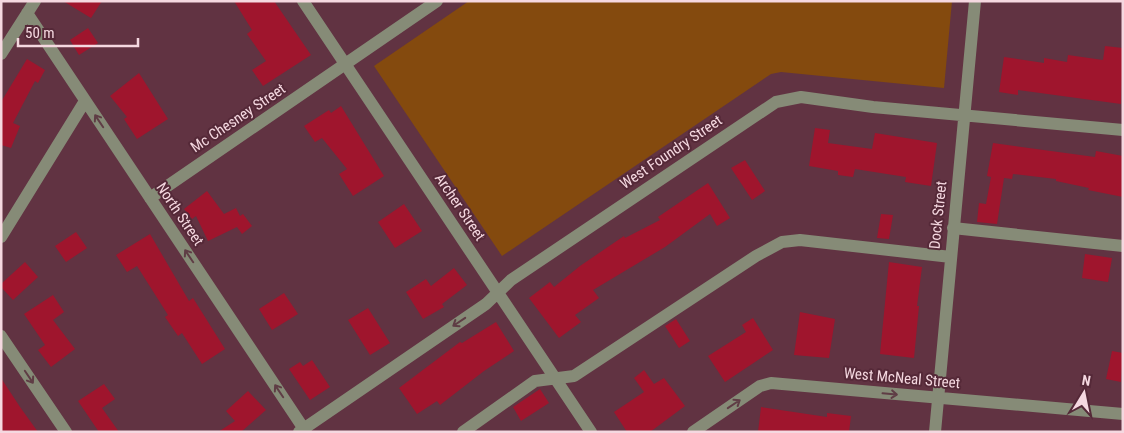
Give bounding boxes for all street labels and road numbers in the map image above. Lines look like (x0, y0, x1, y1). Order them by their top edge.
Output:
street label: Mc Chesney Street (187, 80, 289, 156)
street label: West Foundry Street (617, 111, 725, 193)
street label: Archer Street (431, 170, 489, 244)
street label: North Street (152, 179, 208, 249)
street label: Dock Street (925, 180, 951, 250)
street label: West McNeal Street (843, 364, 961, 392)

